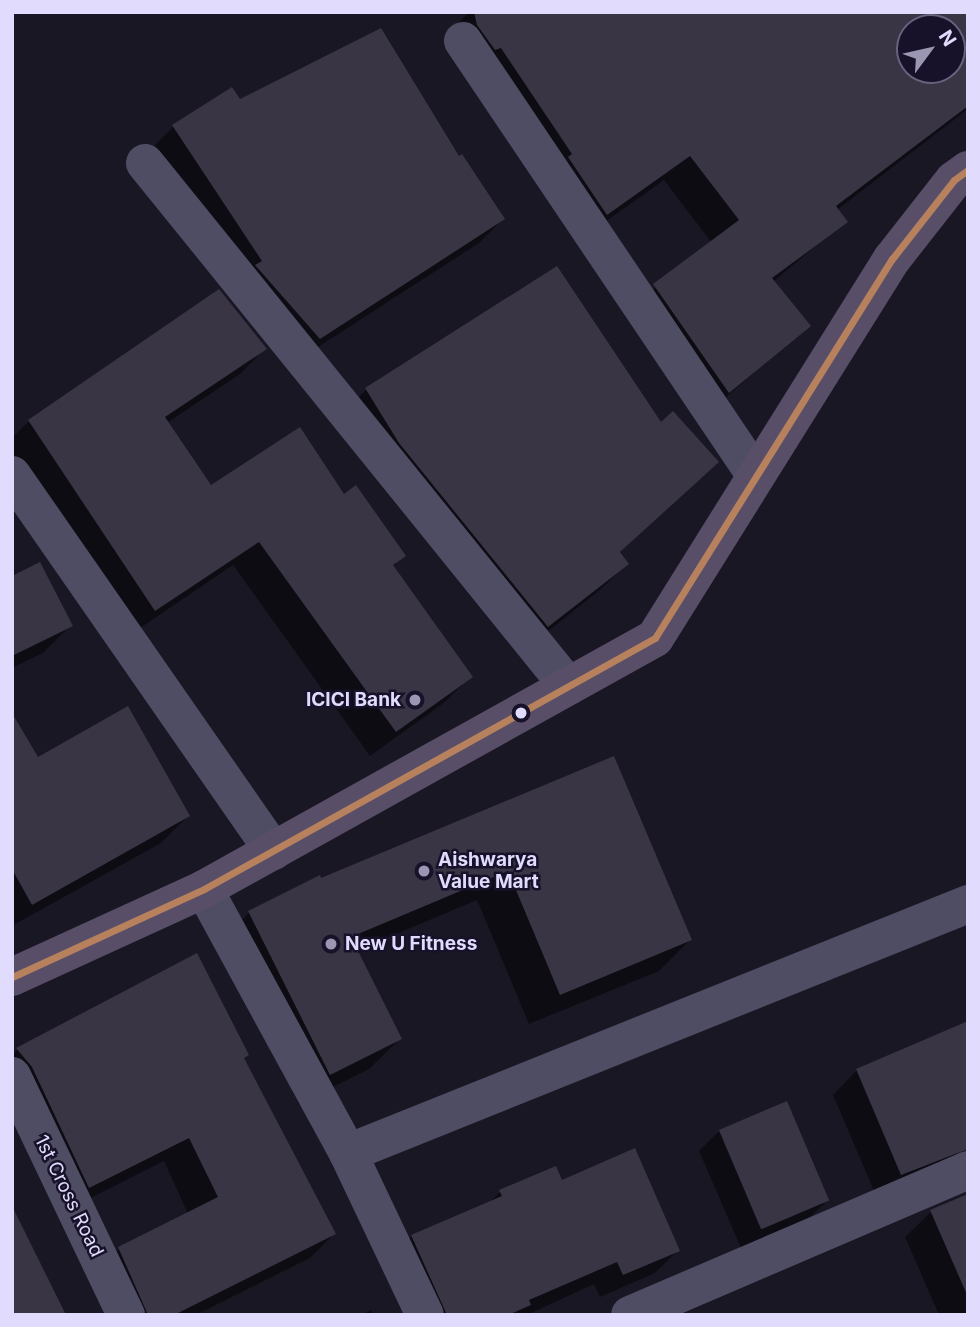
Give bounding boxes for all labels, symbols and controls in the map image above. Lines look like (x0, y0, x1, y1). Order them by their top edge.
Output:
north arrow (896, 14, 966, 84)
text: N (934, 26, 961, 51)
place label: ICICI Bank (306, 689, 401, 711)
marker: ICICI Bank (407, 692, 423, 708)
unlabelled marker (514, 706, 528, 720)
place label: Aishwarya Value Mart (438, 849, 539, 893)
marker: Aishwarya Value Mart (416, 863, 432, 879)
place label: New U Fitness (345, 933, 477, 955)
marker: New U Fitness (323, 936, 339, 952)
street label: 1st Cross Road (30, 1131, 108, 1261)

